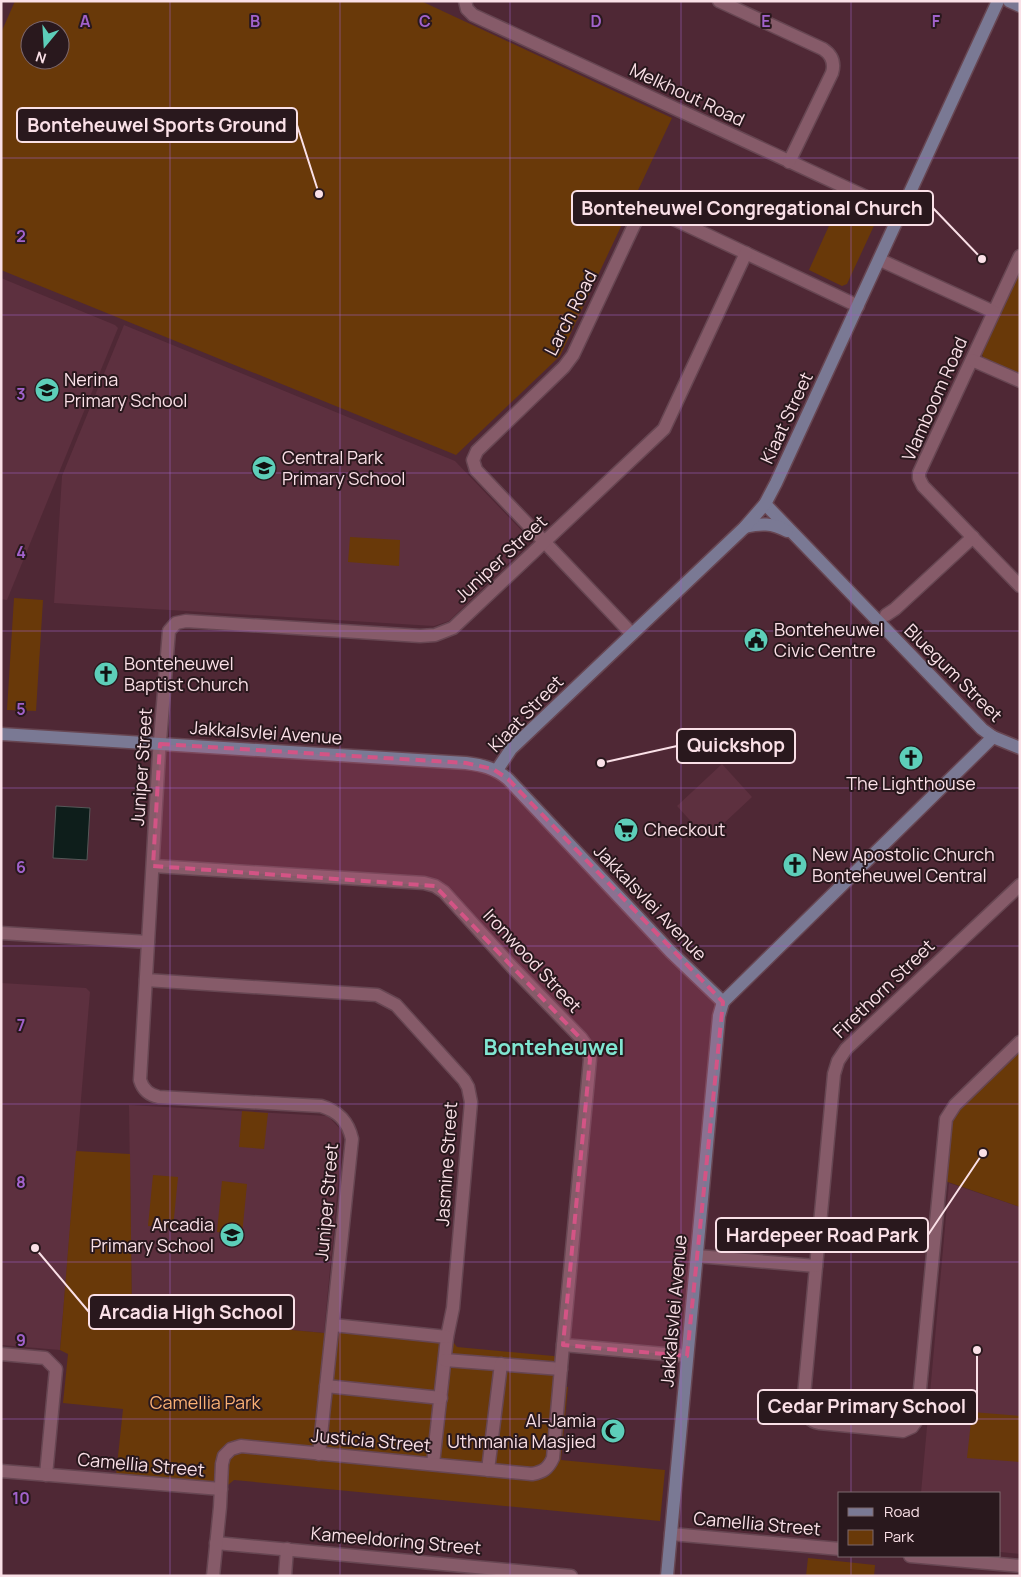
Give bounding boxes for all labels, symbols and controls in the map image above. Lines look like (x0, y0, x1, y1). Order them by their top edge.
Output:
text: A (80, 10, 91, 32)
text: B (250, 10, 260, 32)
text: C (419, 10, 431, 32)
text: D (590, 10, 602, 32)
text: E (761, 10, 771, 32)
text: F (932, 10, 941, 32)
north arrow (20, 20, 70, 70)
text: N (33, 47, 49, 68)
street label: Melkhout Road (626, 57, 749, 131)
callout: Bonteheuwel Sports Ground (17, 108, 297, 142)
text: Bonteheuwel Sports Ground (27, 112, 287, 138)
callout: Bonteheuwel Congregational Church (572, 191, 933, 225)
text: Bonteheuwel Congregational Church (581, 195, 923, 221)
text: 2 (16, 225, 26, 247)
street label: Larch Road (538, 266, 602, 359)
street label: Vlamboom Road (896, 333, 972, 464)
place label: Nerina Primary School (64, 367, 188, 412)
street label: Kiaat Street (754, 368, 818, 467)
school or university icon: Nerina Primary School (34, 377, 60, 403)
text: 3 (16, 383, 26, 405)
place label: Central Park Primary School (282, 445, 406, 490)
school or university icon: Central Park Primary School (251, 455, 277, 481)
street label: Juniper Street (449, 509, 552, 607)
text: 4 (16, 541, 26, 563)
place label: Bonteheuwel Civic Centre (774, 617, 884, 662)
street label: Bluegum Street (899, 618, 1008, 727)
public building icon: Bonteheuwel Civic Centre (743, 627, 769, 653)
place label: Bonteheuwel Baptist Church (124, 651, 249, 696)
church icon: Bonteheuwel Baptist Church (93, 661, 119, 687)
street label: Kiaat Street (482, 670, 568, 757)
text: 5 (16, 698, 26, 720)
street label: Juniper Street (125, 707, 157, 827)
street label: Jakkalsvlei Avenue (189, 715, 343, 749)
callout: Quickshop (677, 729, 795, 763)
text: Quickshop (687, 732, 785, 758)
church icon: The Lighthouse (898, 745, 924, 771)
place label: The Lighthouse (846, 771, 976, 795)
supermarket icon: Checkout (613, 817, 639, 843)
place label: Checkout (644, 817, 725, 841)
street label: Jakkalsvlei Avenue (589, 839, 712, 966)
place label: New Apostolic Church Bonteheuwel Central (812, 842, 995, 887)
church icon: New Apostolic Church Bonteheuwel Central (782, 852, 808, 878)
text: 6 (16, 856, 26, 878)
street label: Ironwood Street (478, 903, 587, 1017)
street label: Firethorn Street (827, 934, 939, 1043)
text: 7 (17, 1014, 25, 1036)
district label: Bonteheuwel (484, 1032, 624, 1062)
street label: Jasmine Street (430, 1101, 462, 1227)
street label: Juniper Street (309, 1142, 343, 1262)
text: 8 (16, 1171, 26, 1193)
place label: Arcadia Primary School (90, 1212, 214, 1257)
callout: Hardepeer Road Park (716, 1218, 928, 1252)
school or university icon: Arcadia Primary School (219, 1222, 245, 1248)
text: Hardepeer Road Park (726, 1222, 919, 1248)
street label: Jakkalsvlei Avenue (654, 1234, 692, 1388)
callout: Arcadia High School (89, 1295, 294, 1329)
text: Arcadia High School (99, 1299, 283, 1325)
text: 9 (16, 1329, 26, 1351)
park label: Camellia Park (150, 1390, 261, 1414)
callout: Cedar Primary School (758, 1390, 977, 1424)
text: Cedar Primary School (768, 1393, 966, 1419)
place label: Al-Jamia Uthmania Masjied (447, 1408, 596, 1453)
mosque icon: Al-Jamia Uthmania Masjied (600, 1418, 626, 1444)
street label: Justicia Street (310, 1423, 432, 1457)
street label: Camellia Street (76, 1446, 206, 1482)
text: 10 (12, 1487, 30, 1509)
legend (838, 1492, 1001, 1557)
text: Road (884, 1501, 920, 1522)
street label: Camellia Street (692, 1505, 822, 1541)
street label: Kameeldoring Street (310, 1521, 482, 1559)
text: Park (884, 1526, 914, 1547)

